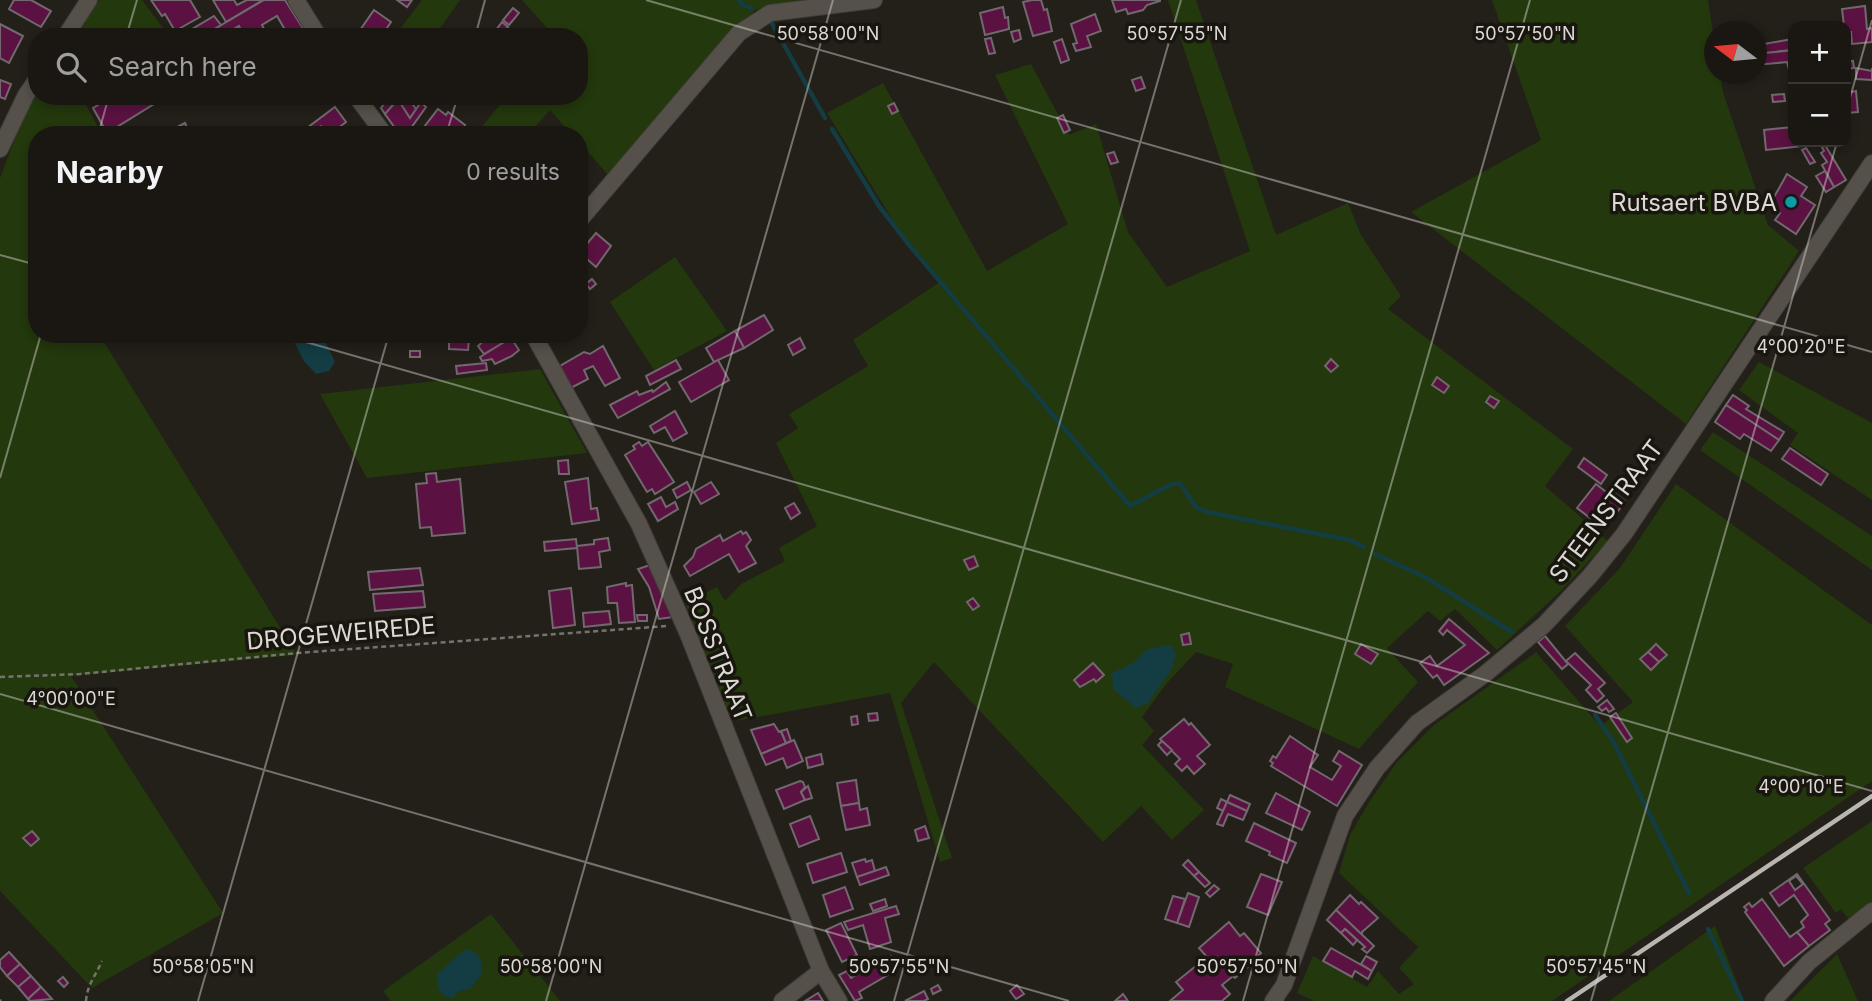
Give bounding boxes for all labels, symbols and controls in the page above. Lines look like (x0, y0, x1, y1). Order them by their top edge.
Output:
north arrow (1704, 21, 1767, 84)
map controls (1788, 21, 1851, 147)
button: + (1788, 21, 1851, 84)
text: 50°58'00"N (777, 23, 879, 44)
text: 50°57'55"N (1127, 23, 1227, 44)
text: 50°57'50"N (1474, 23, 1576, 44)
search box (28, 28, 588, 105)
icon: search (52, 48, 90, 86)
text: Search here (108, 51, 257, 82)
button: − (1788, 84, 1851, 147)
text: Nearby (56, 154, 164, 190)
text: 0 results (466, 158, 560, 186)
place label: Rutsaert BVBA (1611, 188, 1777, 217)
marker: Rutsaert BVBA (1783, 194, 1799, 210)
text: 4°00'20"E (1756, 336, 1846, 357)
street label: STEENSTRAAT (1543, 434, 1669, 588)
street label: BOSSTRAAT (678, 582, 758, 726)
street label: DROGEWEIREDE (245, 610, 437, 656)
text: 4°00'00"E (26, 688, 116, 709)
text: 4°00'10"E (1758, 776, 1844, 797)
text: 50°58'05"N (152, 956, 254, 977)
text: 50°58'00"N (500, 956, 602, 977)
text: 50°57'55"N (849, 956, 949, 977)
text: 50°57'50"N (1196, 956, 1298, 977)
text: 50°57'45"N (1546, 956, 1646, 977)

